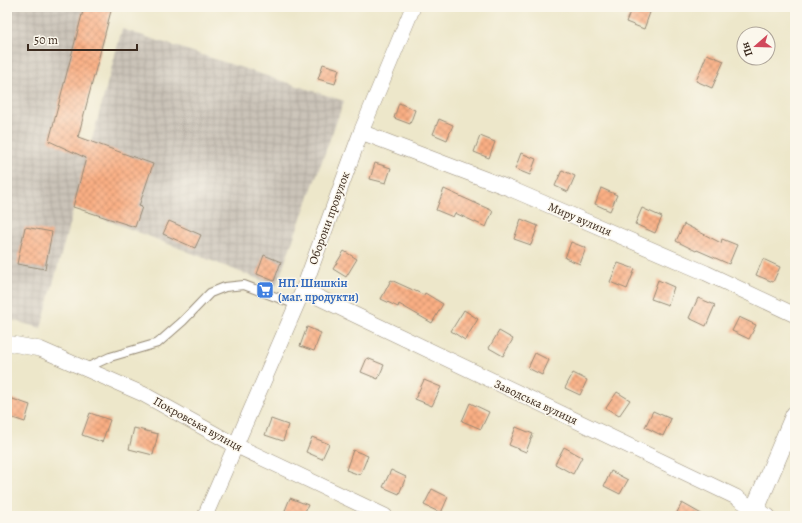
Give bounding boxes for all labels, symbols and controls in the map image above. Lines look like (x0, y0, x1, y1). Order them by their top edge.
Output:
scale bar (28, 26, 137, 52)
north arrow (736, 26, 776, 66)
text: 50 m (34, 32, 58, 48)
text: Пн (737, 39, 757, 59)
street label: Оборони провулок (305, 169, 353, 267)
street label: Миру вулиця (546, 198, 614, 240)
place label: НП. Шишкін (маг. продукти) (278, 275, 359, 305)
supermarket icon: НП. Шишкін (маг. продукти) (255, 280, 275, 300)
street label: Заводська вулиця (492, 376, 581, 428)
street label: Покровська вулиця (151, 393, 246, 455)

